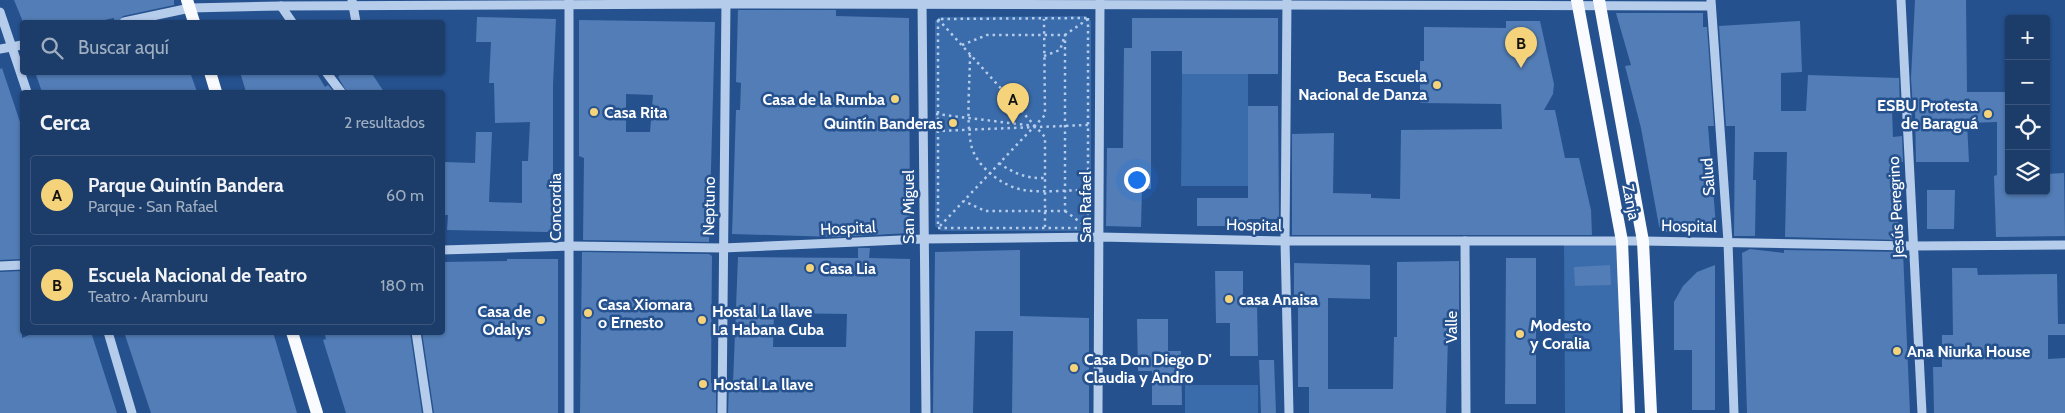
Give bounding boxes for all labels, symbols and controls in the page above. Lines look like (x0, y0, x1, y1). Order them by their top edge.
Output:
map controls (2005, 15, 2050, 195)
button: + (2005, 15, 2050, 60)
search box (20, 20, 445, 75)
pin: B (1505, 27, 1537, 68)
icon: search (38, 34, 66, 62)
text: Buscar aquí (78, 36, 169, 59)
button: − (2005, 60, 2050, 105)
place label: Beca Escuela Nacional de Danza (1298, 67, 1427, 104)
marker: Beca Escuela Nacional de Danza (1431, 79, 1443, 91)
pin: A (997, 83, 1029, 124)
place label: Casa de la Rumba (763, 90, 885, 109)
marker: Casa de la Rumba (889, 93, 901, 105)
place label: ESBU Protesta de Baraguá (1877, 96, 1978, 133)
place label: Casa Rita (604, 103, 667, 122)
button: locate (2005, 105, 2050, 150)
marker: Casa Rita (588, 106, 600, 118)
marker: ESBU Protesta de Baraguá (1982, 108, 1994, 120)
text: Cerca (40, 110, 90, 135)
text: 2 resultados (344, 113, 425, 132)
place label: Quintín Banderas (824, 114, 943, 133)
marker: Quintín Banderas (947, 117, 959, 129)
button: layers (2005, 150, 2050, 195)
street label: Jesús Peregrino (1884, 156, 1908, 259)
street label: Salud (1697, 157, 1719, 197)
your location (1124, 167, 1150, 193)
street label: San Miguel (899, 170, 918, 244)
street label: San Rafael (1076, 171, 1095, 243)
street label: Concordia (546, 173, 565, 241)
text: Parque Quintín Bandera (88, 174, 284, 197)
street label: Neptuno (699, 176, 719, 236)
street label: Zanja (1618, 182, 1644, 222)
text: A (52, 186, 62, 205)
text: 60 m (386, 186, 424, 205)
text: Parque · San Rafael (88, 197, 218, 216)
street label: Hospital (1226, 215, 1282, 235)
street label: Hospital (1661, 216, 1717, 236)
street label: Hospital (820, 217, 877, 239)
place label: Casa Lia (820, 259, 876, 278)
marker: Casa Lia (804, 262, 816, 274)
text: Escuela Nacional de Teatro (88, 264, 307, 287)
text: B (52, 276, 62, 295)
text: 180 m (380, 276, 424, 295)
text: Teatro · Aramburu (88, 287, 208, 306)
place label: casa Anaisa (1239, 290, 1318, 309)
marker: casa Anaisa (1223, 293, 1235, 305)
place label: Casa Xiomara o Ernesto (598, 295, 692, 332)
place label: Casa de Odalys (478, 302, 531, 339)
place label: Hostal La llave La Habana Cuba (712, 302, 824, 339)
marker: Casa Xiomara o Ernesto (582, 307, 594, 319)
street label: Valle (1442, 311, 1461, 343)
marker: Casa de Odalys (535, 314, 547, 326)
marker: Hostal La llave La Habana Cuba (696, 314, 708, 326)
place label: Modesto y Coralia (1530, 316, 1591, 353)
marker: Modesto y Coralia (1514, 328, 1526, 340)
place label: Ana Niurka House (1907, 342, 2030, 361)
marker: Ana Niurka House (1891, 345, 1903, 357)
place label: Casa Don Diego D' Claudia y Andro (1084, 350, 1212, 387)
marker: Casa Don Diego D' Claudia y Andro (1068, 362, 1080, 374)
place label: Hostal La llave (713, 375, 813, 394)
marker: Hostal La llave (697, 378, 709, 390)

